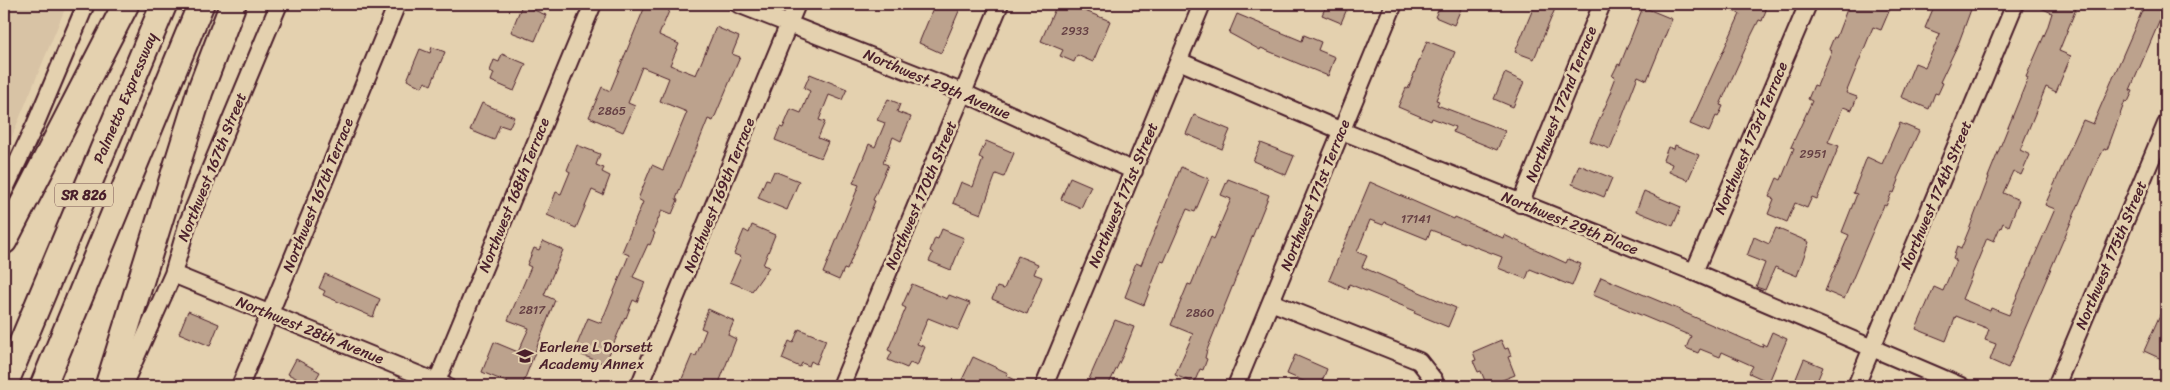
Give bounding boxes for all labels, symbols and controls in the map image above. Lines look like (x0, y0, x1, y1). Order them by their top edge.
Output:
house number: 2933 (1061, 20, 1089, 42)
street label: Northwest 172nd Terrace (1518, 22, 1604, 186)
street label: Palmetto Expressway (86, 28, 164, 168)
street label: Northwest 29th Avenue (859, 41, 1015, 127)
street label: Northwest 173rd Terrace (1707, 57, 1795, 219)
street label: Northwest 167th Street (170, 88, 254, 246)
house number: 2865 (598, 100, 626, 122)
street label: Northwest 167th Terrace (275, 114, 361, 276)
street label: Northwest 168th Terrace (471, 114, 557, 276)
street label: Northwest 169th Terrace (676, 114, 762, 276)
street label: Northwest 171st Terrace (1273, 115, 1357, 275)
street label: Northwest 170th Street (878, 116, 964, 274)
street label: Northwest 174th Street (1893, 116, 1979, 274)
street label: Northwest 171st Street (1081, 118, 1166, 272)
house number: 2951 (1800, 143, 1826, 165)
street label: Northwest 175th Street (2068, 176, 2154, 334)
road number: SR 826 (55, 184, 113, 206)
street label: Northwest 29th Place (1498, 184, 1643, 262)
house number: 17141 (1401, 208, 1431, 230)
street label: Northwest 28th Avenue (232, 288, 388, 372)
house number: 2817 (519, 299, 546, 321)
house number: 2860 (1186, 302, 1215, 324)
place label: Earlene L Dorsett Academy Annex (538, 334, 653, 377)
school or university icon: Earlene L Dorsett Academy Annex (515, 346, 535, 366)

